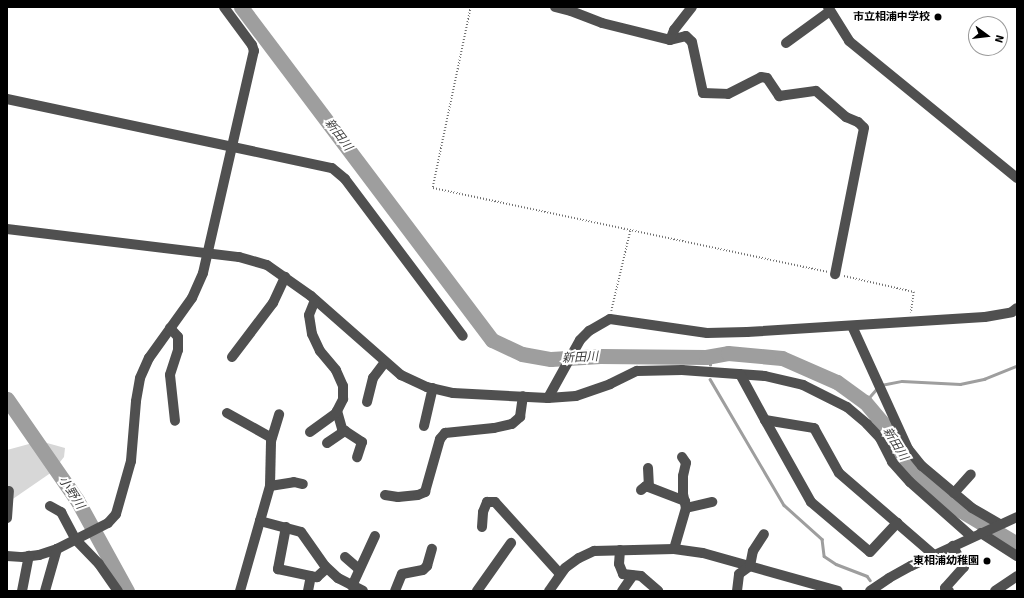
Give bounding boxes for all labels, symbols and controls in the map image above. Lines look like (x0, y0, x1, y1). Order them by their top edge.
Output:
place label: 市立相浦中学校 (853, 10, 930, 24)
marker: 市立相浦中学校 (933, 12, 943, 22)
north arrow (968, 16, 1008, 56)
text: N (992, 34, 1006, 44)
water label: 新田川 (321, 116, 355, 154)
water label: 新田川 (562, 350, 598, 366)
water label: 新田川 (880, 425, 910, 463)
water label: 小野川 (55, 474, 87, 512)
place label: 東相浦幼稚園 (913, 554, 979, 568)
marker: 東相浦幼稚園 (982, 556, 992, 566)

